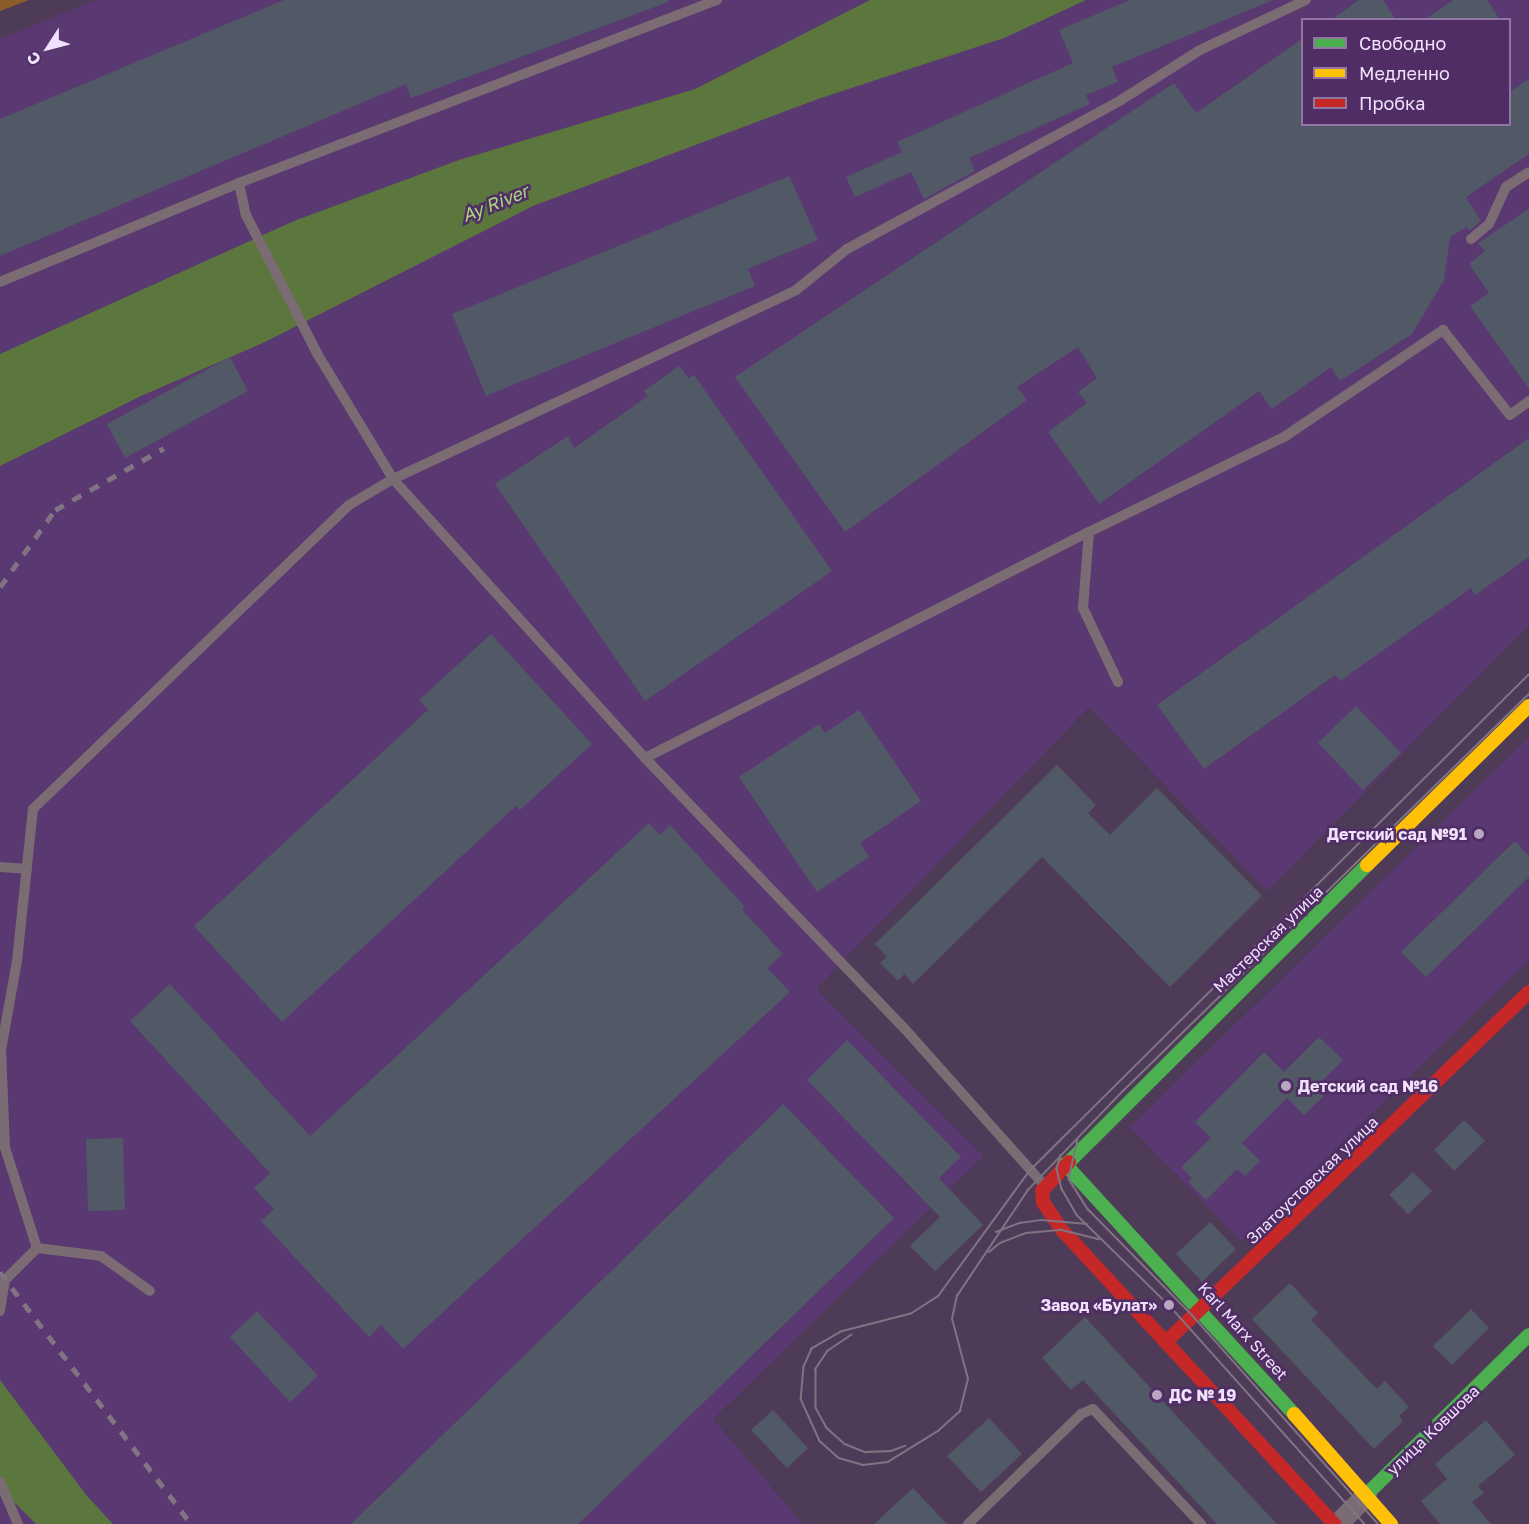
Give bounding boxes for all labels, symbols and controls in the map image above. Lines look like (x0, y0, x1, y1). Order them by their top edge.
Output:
north arrow (18, 18, 78, 78)
legend (1301, 18, 1511, 126)
text: Свободно (1359, 32, 1446, 54)
text: С (22, 48, 45, 69)
text: Медленно (1359, 62, 1450, 84)
text: Пробка (1359, 92, 1425, 114)
water label: Ay River (459, 180, 531, 226)
place label: Детский сад №91 (1327, 824, 1467, 844)
marker: Детский сад №91 (1472, 827, 1486, 841)
street label: Мастерская улица (1209, 882, 1327, 996)
place label: Детский сад №16 (1298, 1076, 1438, 1096)
marker: Детский сад №16 (1279, 1079, 1293, 1093)
street label: Златоустовская улица (1242, 1112, 1382, 1248)
street label: Karl Marx Street (1194, 1278, 1292, 1384)
place label: Завод «Булат» (1040, 1295, 1157, 1315)
marker: Завод «Булат» (1162, 1298, 1176, 1312)
street label: улица Ковшова (1383, 1381, 1483, 1479)
place label: ДС № 19 (1169, 1385, 1236, 1405)
marker: ДС № 19 (1150, 1388, 1164, 1402)

